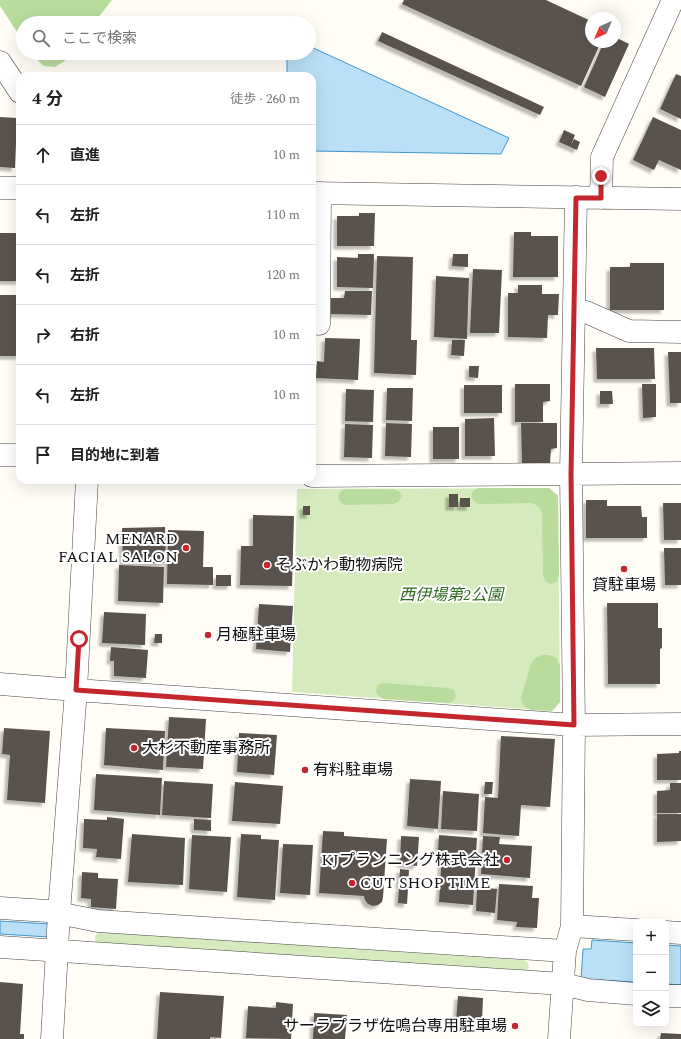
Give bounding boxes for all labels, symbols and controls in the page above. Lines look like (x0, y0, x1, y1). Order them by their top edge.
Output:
north arrow (585, 12, 621, 48)
search box (16, 16, 316, 60)
icon: search (30, 27, 52, 49)
text: ここで検索 (62, 27, 137, 50)
text: 4 分 (32, 86, 63, 112)
text: 徒歩 · 260 m (230, 89, 300, 109)
icon: ahead (32, 144, 54, 166)
text: 直進 (70, 144, 100, 167)
text: 10 m (273, 145, 300, 165)
route end (592, 167, 610, 185)
icon: left (32, 204, 54, 226)
text: 左折 (70, 204, 100, 227)
text: 110 m (266, 205, 300, 225)
icon: left (32, 264, 54, 286)
text: 左折 (70, 264, 100, 287)
text: 120 m (266, 265, 300, 285)
icon: right (32, 324, 54, 346)
text: 右折 (70, 324, 100, 347)
text: 10 m (273, 325, 300, 345)
icon: left (32, 384, 54, 406)
text: 左折 (70, 384, 100, 407)
text: 10 m (273, 385, 300, 405)
icon: arrive (32, 444, 54, 466)
text: 目的地に到着 (70, 444, 160, 467)
place label: MENARD FACIAL SALON (58, 527, 178, 569)
marker: MENARD FACIAL SALON (181, 543, 191, 553)
place label: そぶかわ動物病院 (275, 553, 403, 577)
marker: そぶかわ動物病院 (262, 560, 272, 570)
marker: 貸駐車場 (619, 564, 629, 574)
place label: 貸駐車場 (592, 573, 656, 597)
park label: 西伊場第2公園 (399, 583, 505, 607)
place label: 月極駐車場 (216, 623, 296, 647)
route start (70, 630, 88, 648)
marker: 月極駐車場 (203, 630, 213, 640)
place label: 大杉不動産事務所 (142, 736, 270, 760)
marker: 大杉不動産事務所 (129, 743, 139, 753)
place label: 有料駐車場 (313, 758, 393, 782)
marker: 有料駐車場 (300, 765, 310, 775)
place label: KJプランニング株式会社 (321, 848, 499, 872)
marker: KJプランニング株式会社 (502, 855, 512, 865)
place label: CUT SHOP TIME (360, 871, 490, 895)
marker: CUT SHOP TIME (347, 878, 357, 888)
map controls (633, 919, 669, 1027)
button: + (633, 919, 669, 955)
button: − (633, 955, 669, 991)
button: layers (633, 991, 669, 1027)
place label: サーラプラザ佐鳴台専用駐車場 (283, 1014, 507, 1038)
marker: サーラプラザ佐鳴台専用駐車場 (510, 1021, 520, 1031)

